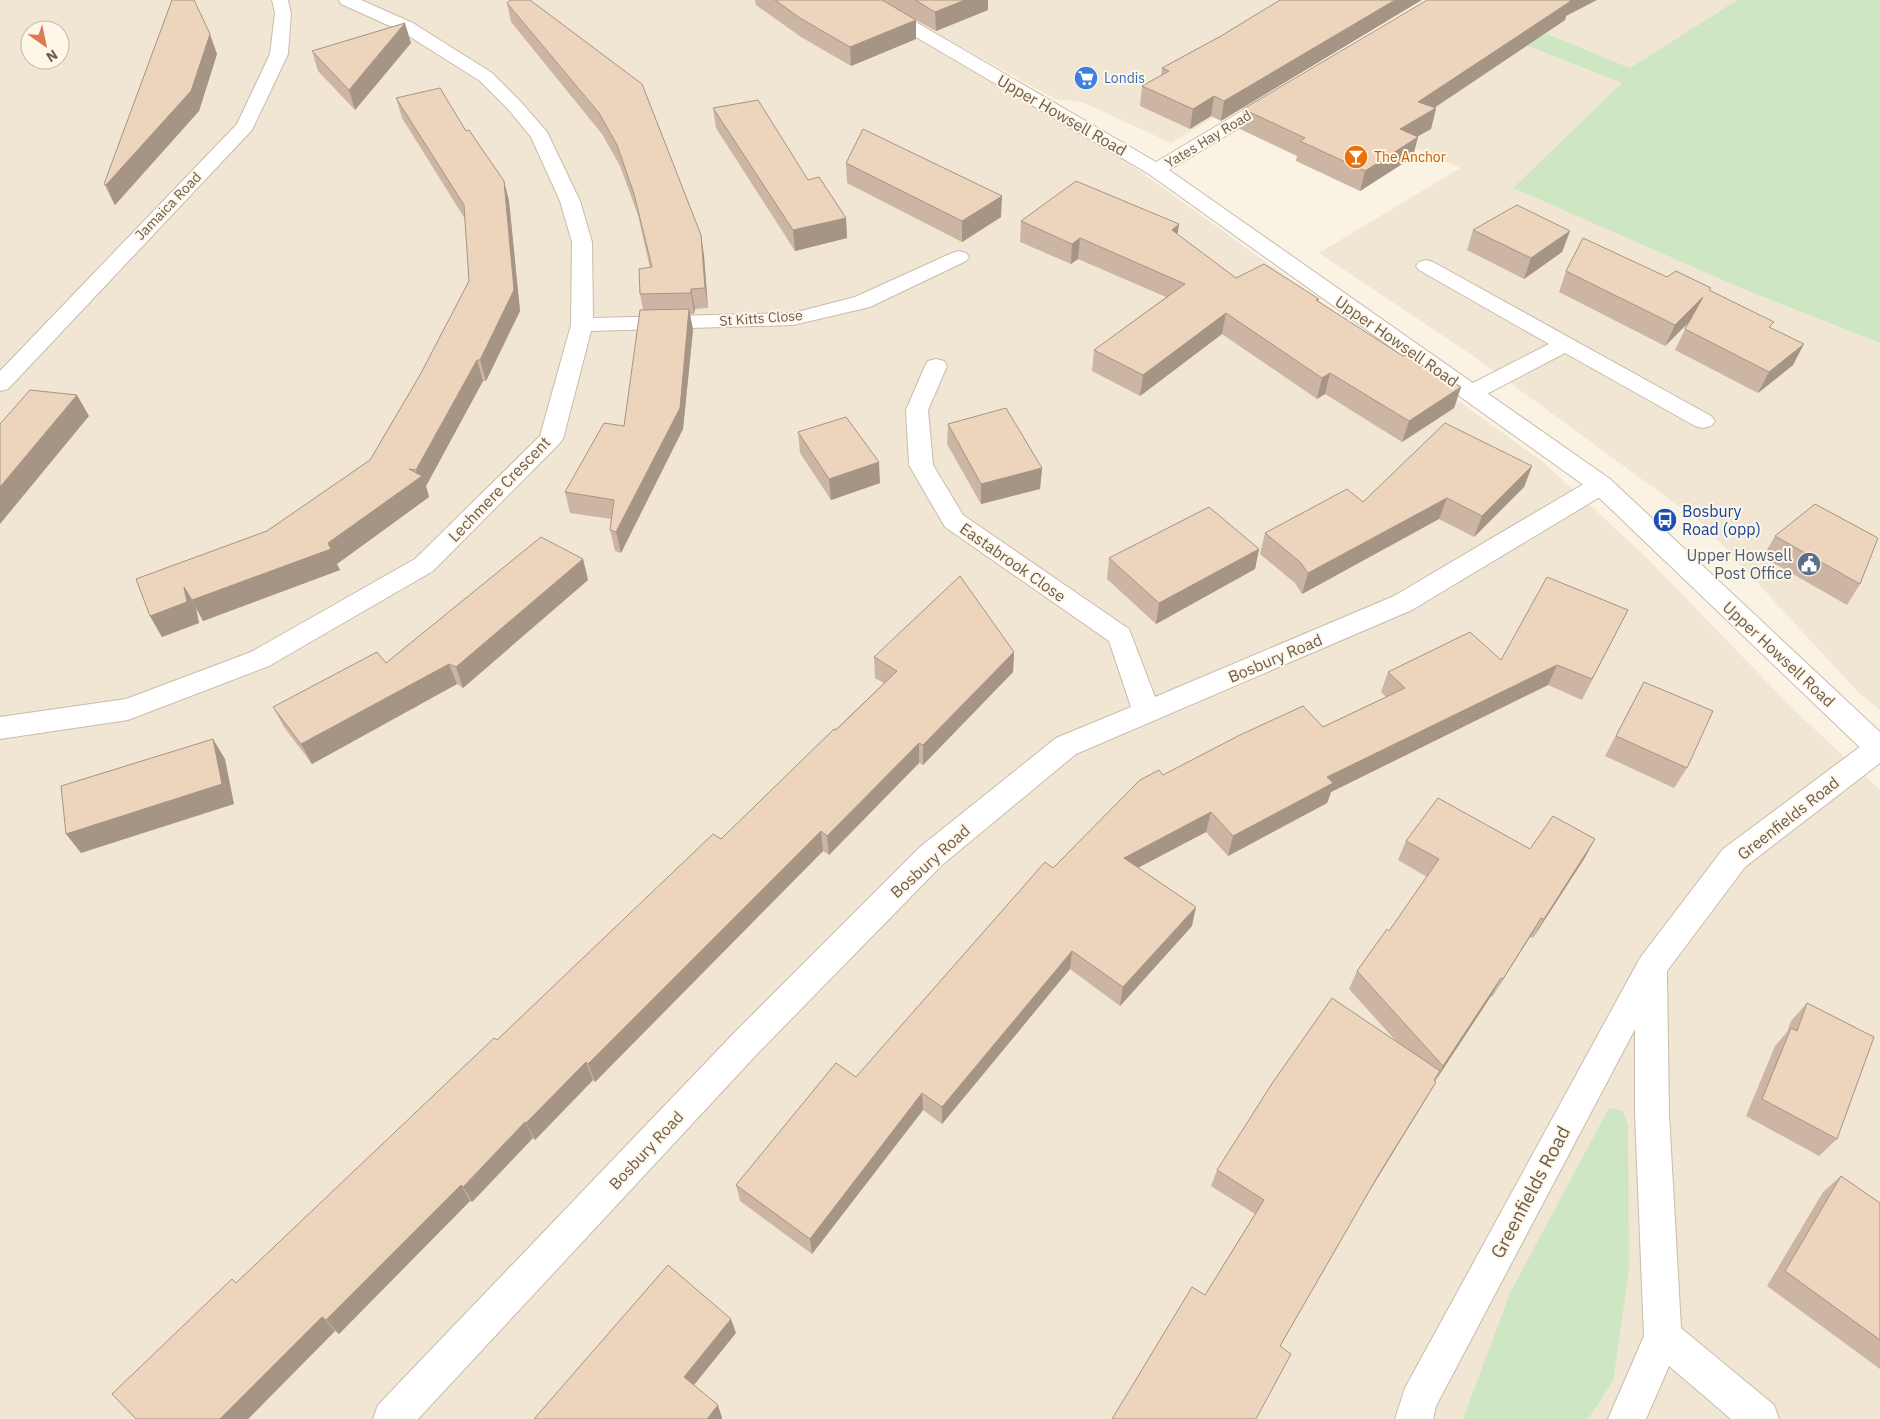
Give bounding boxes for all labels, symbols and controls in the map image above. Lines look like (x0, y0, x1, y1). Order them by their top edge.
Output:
north arrow (20, 20, 70, 70)
text: N (43, 46, 61, 66)
supermarket icon: Londis (1073, 65, 1099, 91)
place label: Londis (1104, 69, 1145, 87)
street label: Upper Howsell Road (994, 70, 1130, 160)
street label: Yates Hay Road (1162, 106, 1254, 172)
bar icon: The Anchor (1343, 144, 1369, 170)
place label: The Anchor (1374, 148, 1446, 166)
street label: Jamaica Road (131, 168, 205, 244)
street label: Upper Howsell Road (1331, 291, 1463, 391)
street label: St Kitts Close (719, 306, 804, 330)
street label: Lechmere Crescent (444, 432, 554, 546)
place label: Bosbury Road (opp) (1682, 501, 1761, 539)
bus stop icon: Bosbury Road (opp) (1652, 507, 1678, 533)
street label: Eastabrook Close (956, 518, 1070, 606)
place label: Upper Howsell Post Office (1687, 545, 1792, 583)
public building icon: Upper Howsell Post Office (1796, 551, 1822, 577)
street label: Upper Howsell Road (1719, 597, 1839, 711)
street label: Bosbury Road (1225, 629, 1325, 687)
street label: Greenfields Road (1733, 772, 1843, 864)
street label: Bosbury Road (886, 820, 974, 902)
street label: Bosbury Road (605, 1107, 687, 1193)
street label: Greenfields Road (1485, 1122, 1575, 1262)

